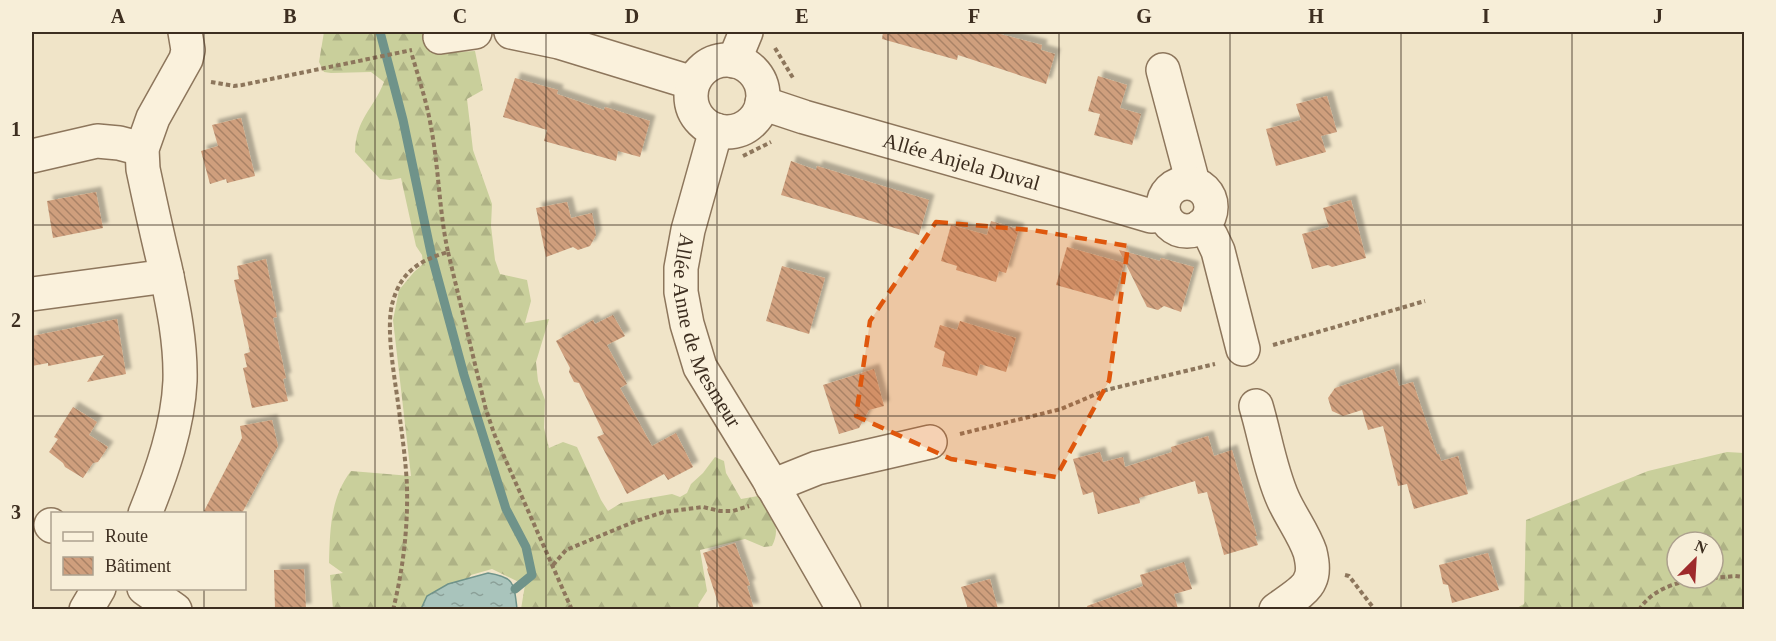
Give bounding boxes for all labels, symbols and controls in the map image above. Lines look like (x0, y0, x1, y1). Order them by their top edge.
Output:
text: A (111, 5, 126, 27)
text: B (283, 5, 297, 27)
text: C (453, 5, 467, 27)
text: D (625, 5, 639, 27)
text: E (795, 5, 809, 27)
text: F (968, 5, 980, 27)
text: G (1136, 5, 1152, 27)
text: H (1308, 5, 1324, 27)
text: I (1482, 5, 1490, 27)
text: J (1653, 5, 1663, 27)
text: 1 (11, 118, 21, 140)
street label: Allée Anjela Duval (880, 128, 1043, 196)
street label: Allée Anne de Mesmeur (669, 232, 746, 432)
text: 2 (11, 309, 21, 331)
text: 3 (11, 501, 21, 523)
legend (51, 512, 246, 590)
text: Route (105, 526, 148, 546)
north arrow (1665, 530, 1725, 590)
text: N (1692, 537, 1710, 557)
text: Bâtiment (105, 556, 171, 576)

